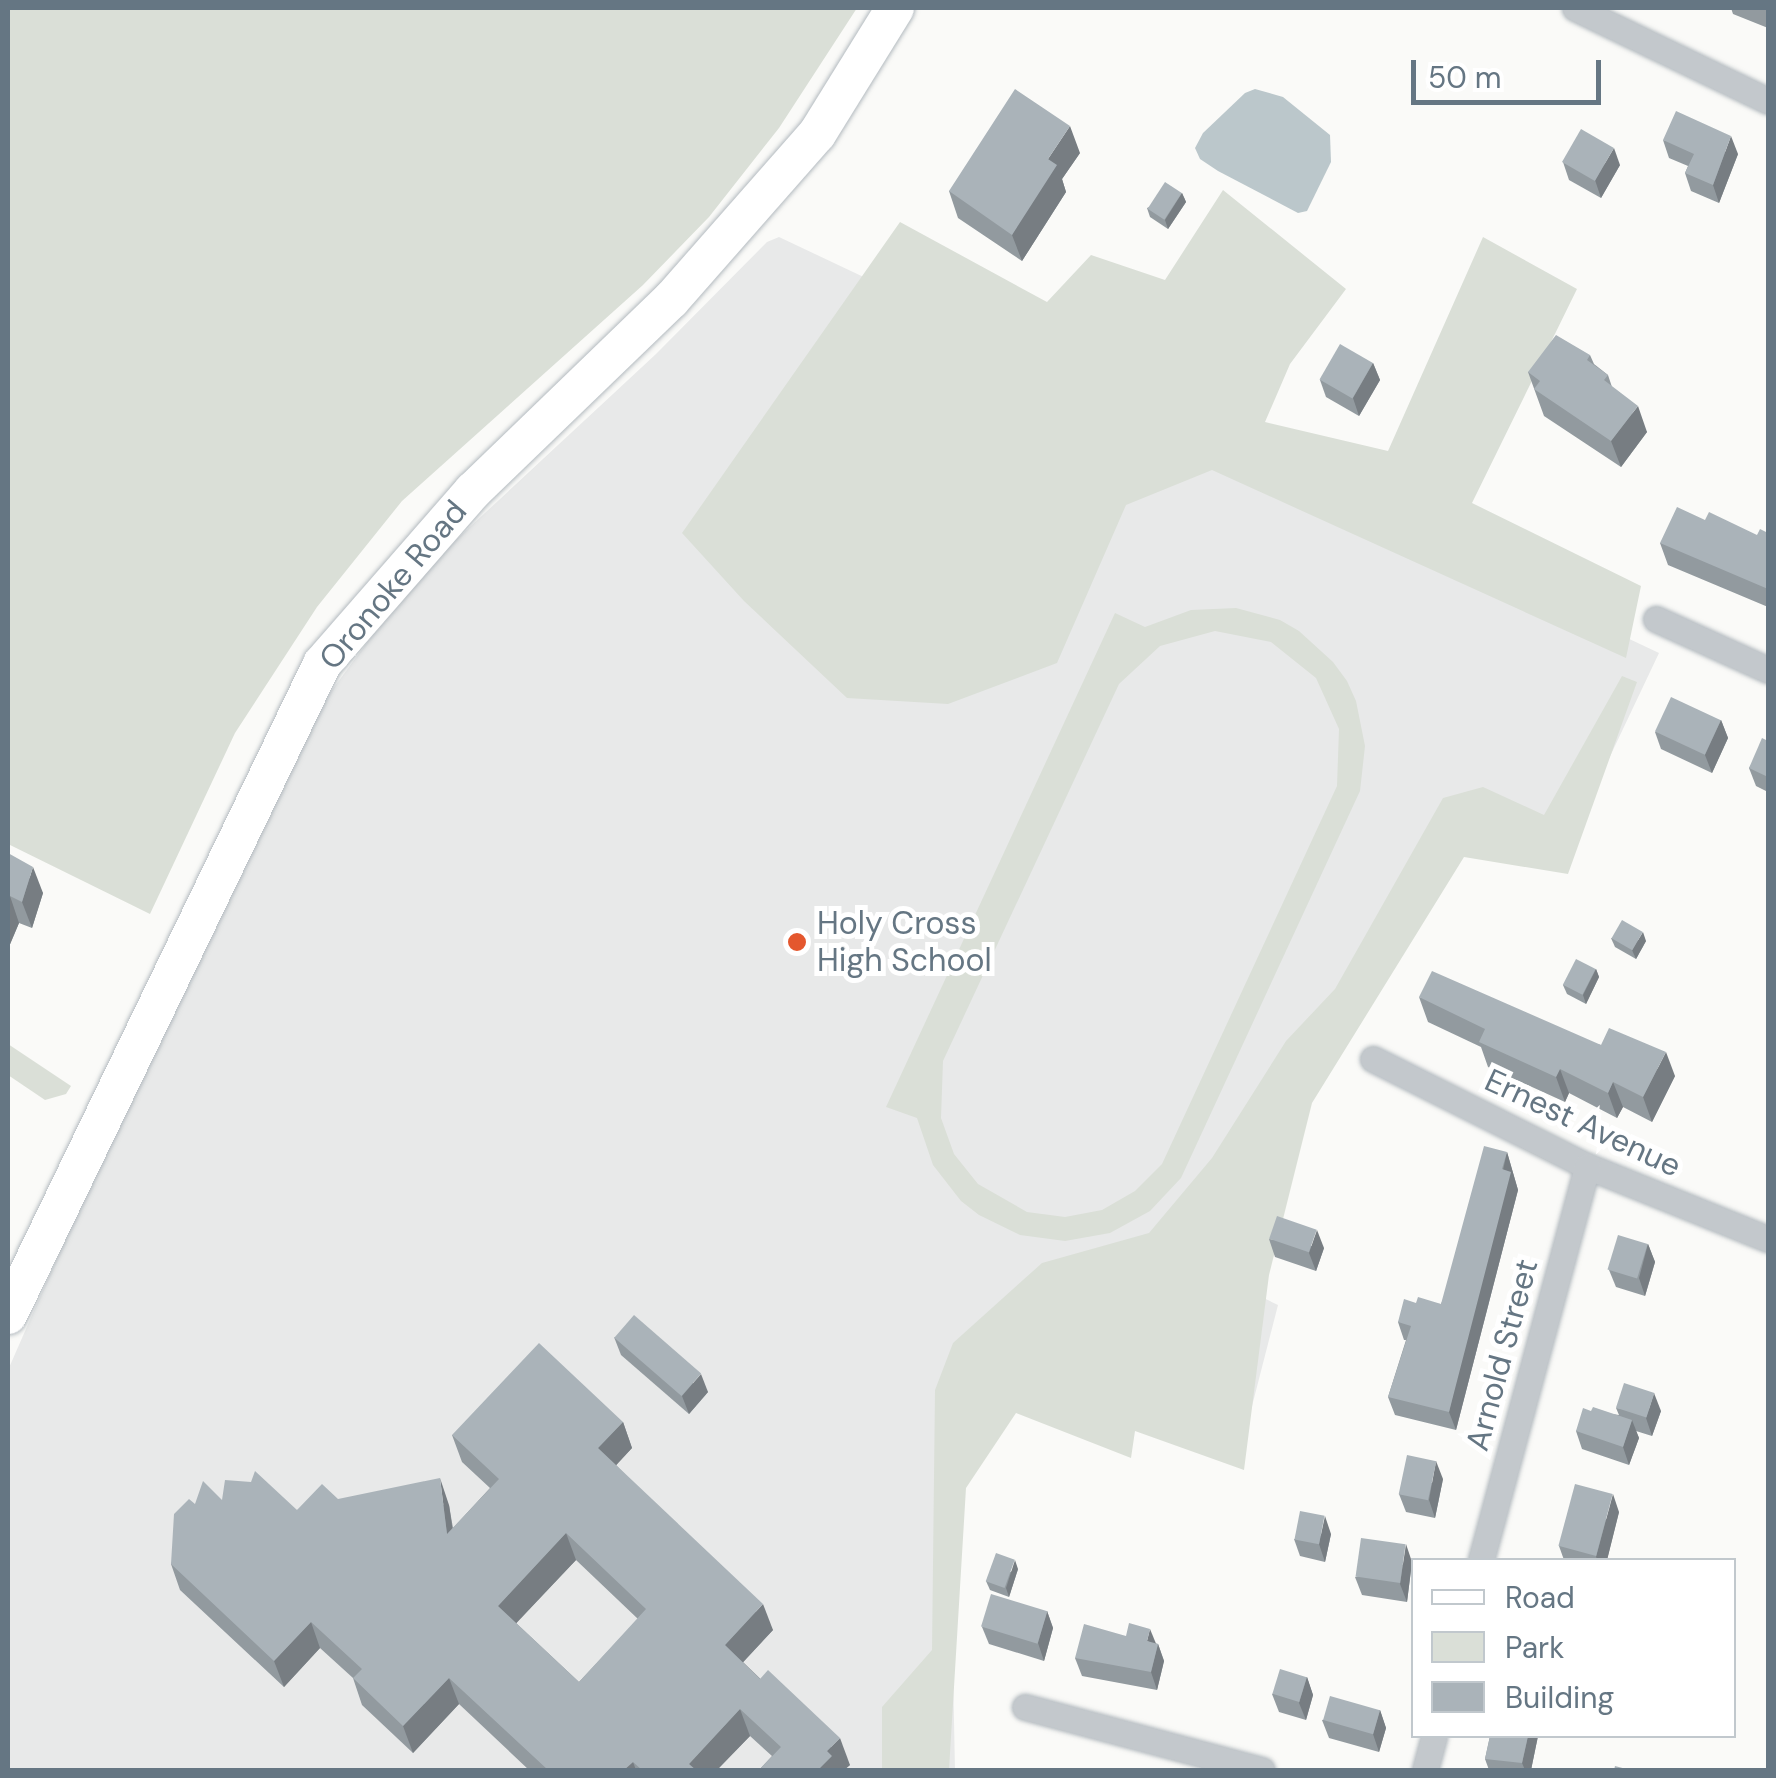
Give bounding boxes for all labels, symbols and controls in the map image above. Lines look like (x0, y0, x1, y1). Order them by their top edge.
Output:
scale bar (1416, 40, 1606, 102)
text: 50 m (1428, 58, 1502, 97)
street label: Oronoke Road (311, 493, 475, 677)
place label: Holy Cross High School (817, 905, 992, 980)
marker: Holy Cross High School (786, 931, 808, 953)
street label: Ernest Avenue (1479, 1061, 1687, 1185)
street label: Arnold Street (1458, 1255, 1546, 1455)
legend (1411, 1558, 1736, 1738)
text: Road (1505, 1578, 1575, 1617)
text: Park (1505, 1628, 1564, 1667)
text: Building (1505, 1678, 1614, 1717)

